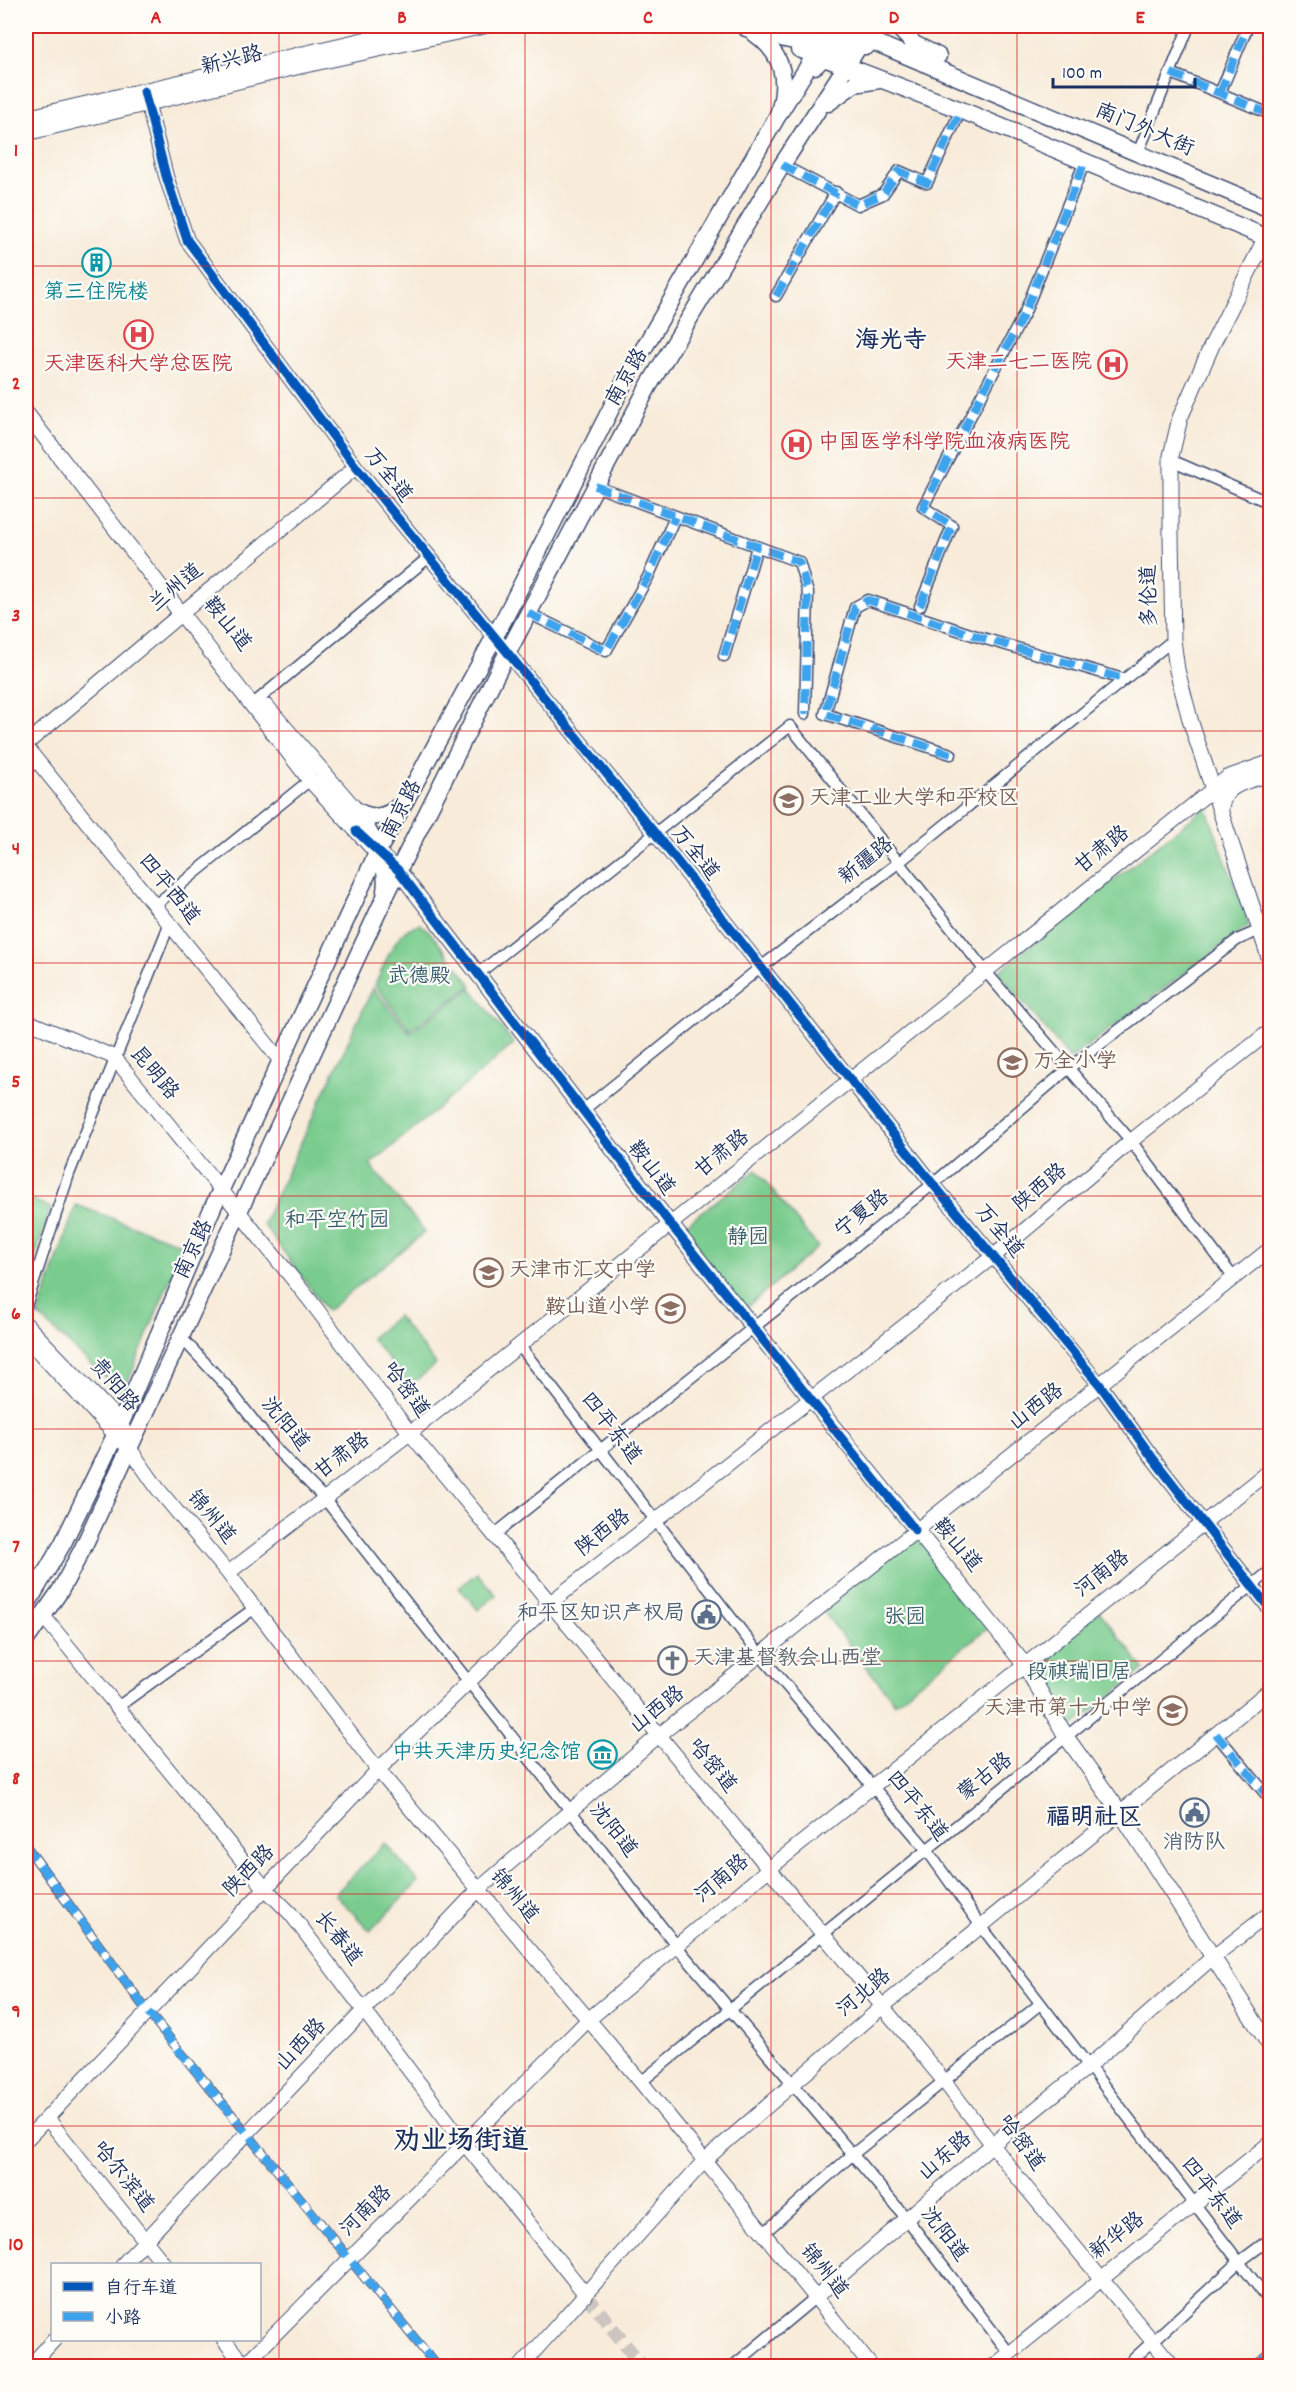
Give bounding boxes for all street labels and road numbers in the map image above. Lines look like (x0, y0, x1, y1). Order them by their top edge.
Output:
street label: 新兴路 (198, 40, 266, 84)
street label: 南门外大街 (1090, 97, 1198, 165)
street label: 南京路 (599, 343, 657, 413)
street label: 万全道 (356, 442, 418, 510)
street label: 兰州道 (143, 557, 211, 621)
street label: 多伦道 (1135, 564, 1167, 628)
street label: 鞍山道 (195, 591, 257, 659)
street label: 南京路 (375, 775, 431, 845)
street label: 万全道 (663, 820, 725, 888)
street label: 甘肃路 (1069, 820, 1137, 882)
street label: 新疆路 (833, 831, 901, 893)
street label: 四平西道 (130, 848, 206, 932)
street label: 昆明路 (121, 1040, 185, 1108)
street label: 甘肃路 (689, 1124, 757, 1186)
street label: 鞍山道 (619, 1135, 681, 1203)
street label: 陕西路 (1007, 1157, 1075, 1221)
street label: 宁夏路 (829, 1184, 897, 1246)
street label: 万全道 (966, 1198, 1030, 1266)
street label: 南京路 (168, 1215, 222, 1285)
street label: 贵阳路 (81, 1352, 145, 1420)
street label: 哈密道 (374, 1357, 436, 1425)
street label: 山西路 (1003, 1377, 1071, 1439)
street label: 四平东道 (572, 1387, 648, 1471)
street label: 沈阳道 (252, 1391, 316, 1459)
street label: 甘肃路 (309, 1426, 377, 1488)
street label: 锦州道 (178, 1484, 242, 1552)
street label: 陕西路 (570, 1503, 638, 1565)
street label: 鞍山道 (924, 1512, 988, 1580)
street label: 河南路 (1069, 1544, 1137, 1606)
street label: 山西路 (624, 1680, 692, 1742)
street label: 哈密道 (679, 1733, 743, 1801)
street label: 蒙古路 (952, 1747, 1020, 1809)
street label: 四平东道 (878, 1765, 954, 1849)
street label: 沈阳道 (581, 1797, 643, 1865)
street label: 陕西路 (217, 1839, 283, 1905)
street label: 河南路 (689, 1848, 757, 1912)
street label: 锦州道 (481, 1863, 545, 1931)
street label: 长春道 (306, 1905, 368, 1973)
street label: 河北路 (831, 1962, 899, 2026)
street label: 山西路 (270, 2013, 334, 2079)
street label: 哈密道 (989, 2110, 1051, 2178)
street label: 山东路 (912, 2125, 980, 2189)
street label: 哈尔滨道 (84, 2136, 160, 2220)
street label: 四平东道 (1172, 2152, 1248, 2236)
street label: 河南路 (334, 2179, 400, 2245)
street label: 沈阳道 (912, 2201, 974, 2269)
street label: 新华路 (1084, 2206, 1152, 2268)
street label: 锦州道 (792, 2238, 854, 2306)

